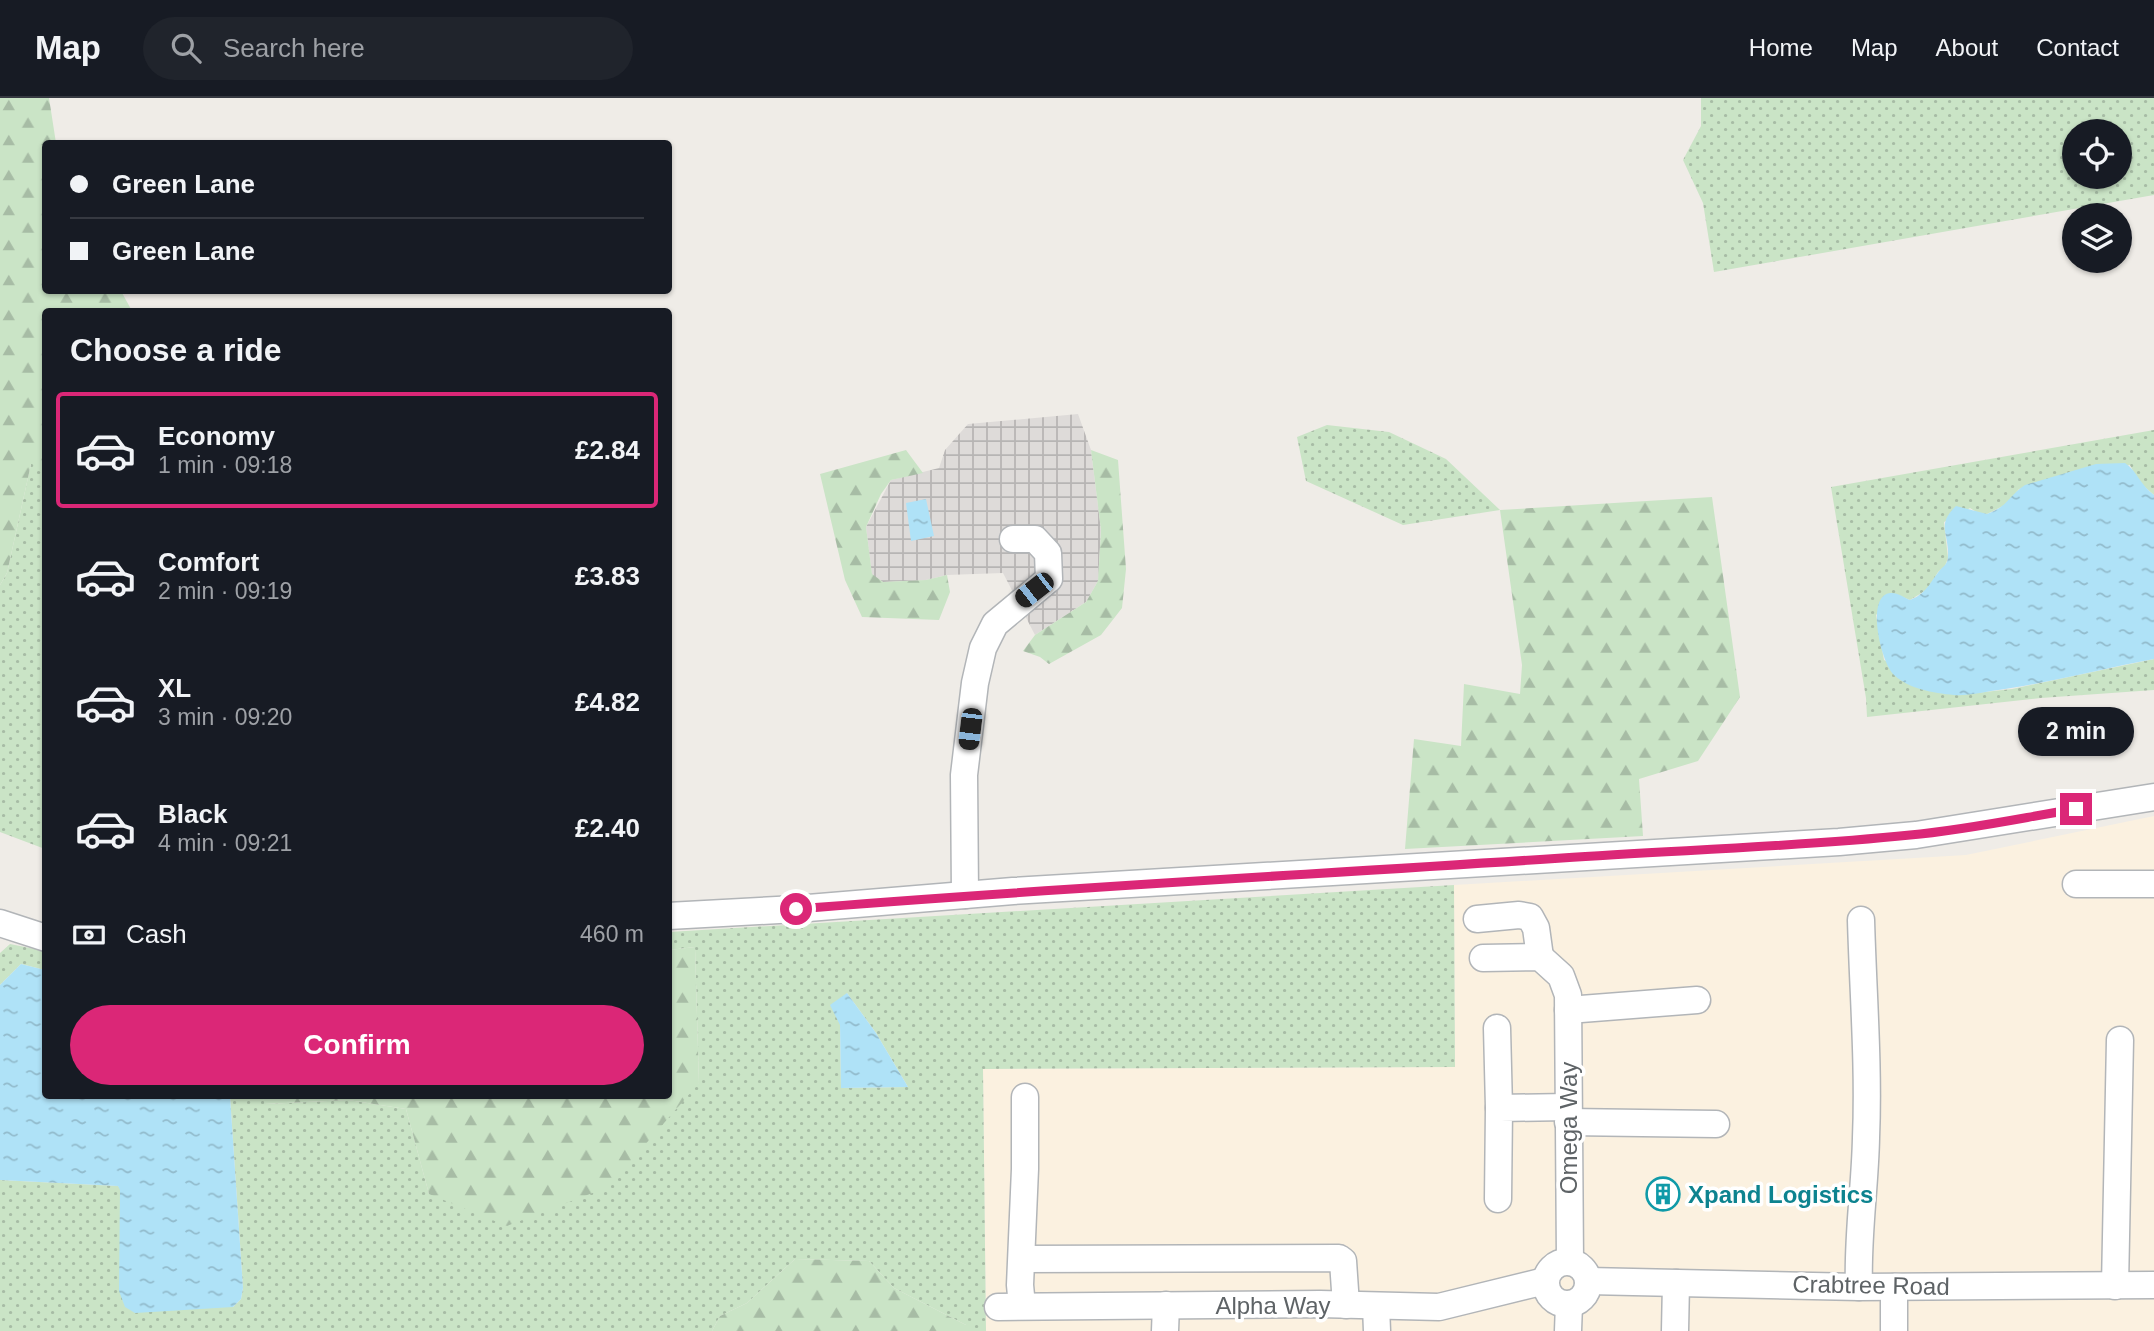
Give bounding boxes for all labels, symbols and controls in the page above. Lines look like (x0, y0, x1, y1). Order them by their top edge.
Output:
search box (143, 17, 633, 80)
text: Map (35, 29, 101, 66)
icon: search (167, 29, 205, 67)
text: Search here (223, 33, 365, 63)
text: Home (1749, 34, 1813, 61)
text: Map (1851, 34, 1898, 61)
text: About (1936, 34, 1998, 61)
text: Contact (2036, 34, 2119, 61)
map controls (2062, 119, 2132, 273)
button: locate (2062, 119, 2132, 189)
text: Green Lane (112, 169, 255, 199)
button: layers (2062, 203, 2132, 273)
text: Green Lane (112, 236, 255, 266)
text: Choose a ride (70, 332, 282, 368)
icon: car (74, 419, 137, 482)
text: Economy (158, 421, 275, 451)
text: £2.84 (575, 435, 640, 465)
text: 1 min · 09:18 (158, 452, 292, 478)
icon: car (74, 545, 137, 608)
text: Comfort (158, 547, 259, 577)
text: £3.83 (575, 561, 640, 591)
car (1011, 569, 1058, 611)
text: 2 min · 09:19 (158, 578, 292, 604)
icon: car (74, 671, 137, 734)
text: XL (158, 673, 191, 703)
text: £4.82 (575, 687, 640, 717)
text: 3 min · 09:20 (158, 704, 292, 730)
car (958, 707, 983, 751)
callout: 2 min (2018, 708, 2134, 756)
text: 2 min (2046, 718, 2106, 744)
route end (2060, 793, 2092, 825)
icon: car (74, 797, 137, 860)
text: Black (158, 799, 227, 829)
text: £2.40 (575, 813, 640, 843)
text: 4 min · 09:21 (158, 830, 292, 856)
route start (780, 893, 812, 925)
icon: cash (70, 916, 108, 954)
text: Cash (126, 919, 187, 949)
text: 460 m (580, 921, 644, 947)
button: Confirm (70, 1005, 644, 1085)
street label: Omega Way (1555, 1062, 1582, 1194)
building icon: Xpand Logistics (1644, 1175, 1682, 1213)
place label: Xpand Logistics (1688, 1181, 1873, 1208)
street label: Crabtree Road (1792, 1270, 1950, 1300)
street label: Alpha Way (1215, 1292, 1331, 1319)

